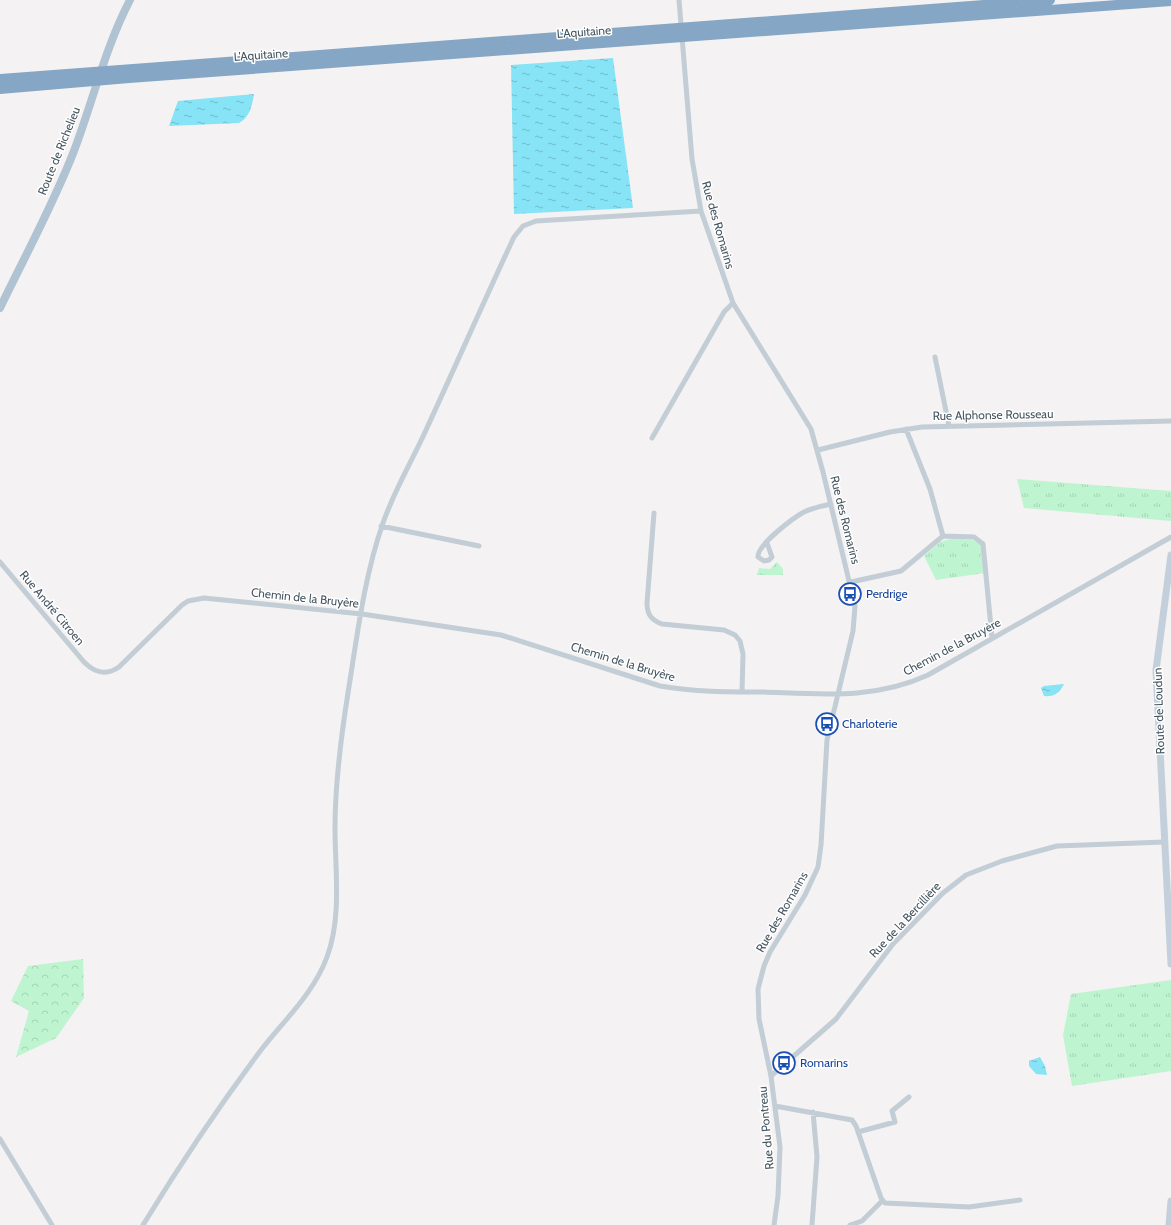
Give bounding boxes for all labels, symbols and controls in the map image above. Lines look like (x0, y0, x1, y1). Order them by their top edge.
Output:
street label: L'Aquitaine (556, 22, 612, 41)
street label: L'Aquitaine (233, 45, 289, 64)
street label: Route de Richelieu (34, 104, 83, 197)
street label: Rue des Romarins (699, 179, 738, 271)
street label: Rue Alphonse Rousseau (933, 406, 1053, 423)
street label: Rue des Romarins (827, 474, 864, 566)
street label: Rue André Citroen (17, 567, 88, 648)
bus stop icon: Perdrige (837, 581, 863, 607)
street label: Chemin de la Bruyère (250, 584, 360, 611)
place label: Perdrige (866, 586, 908, 601)
street label: Chemin de la Bruyère (900, 615, 1003, 679)
street label: Chemin de la Bruyère (569, 639, 677, 685)
street label: Route de Loudun (1149, 667, 1168, 755)
bus stop icon: Charloterie (814, 711, 840, 737)
place label: Charloterie (842, 716, 897, 731)
street label: Rue des Romarins (752, 869, 811, 955)
street label: Rue de la Bercillière (866, 879, 944, 961)
bus stop icon: Romarins (771, 1050, 797, 1076)
place label: Romarins (800, 1055, 848, 1070)
street label: Rue du Pontreau (754, 1086, 777, 1170)

